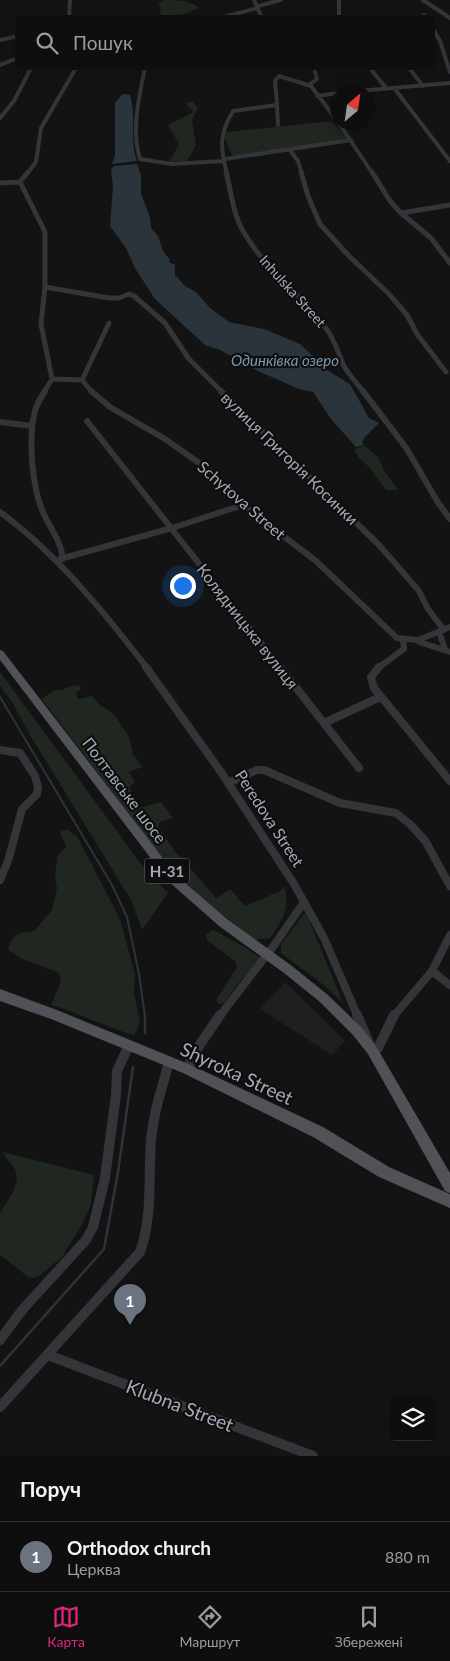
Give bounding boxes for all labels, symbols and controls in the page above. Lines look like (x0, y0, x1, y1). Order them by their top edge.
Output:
search box (15, 15, 435, 70)
icon: search (33, 29, 61, 57)
text: Пошук (73, 31, 133, 54)
north arrow (330, 85, 375, 130)
street label: Inhulska Street (256, 251, 330, 331)
water label: Одинківка озеро (231, 351, 339, 369)
street label: вулиця Григорія Косинки (218, 388, 362, 528)
street label: Schytova Street (194, 457, 290, 543)
street label: Колядницька вулиця (193, 560, 303, 692)
your location (170, 573, 196, 599)
street label: Полтавське шосе (79, 733, 171, 847)
street label: Peredova Street (232, 766, 309, 870)
road number: Н-31 (144, 858, 190, 884)
street label: Shyroka Street (177, 1037, 297, 1109)
pin: 1 (114, 1284, 146, 1325)
street label: Klubna Street (123, 1374, 237, 1436)
map controls (390, 1396, 435, 1441)
button: layers (390, 1396, 435, 1441)
text: Поруч (20, 1476, 81, 1501)
text: Orthodox church (67, 1536, 211, 1559)
text: 1 (31, 1547, 41, 1566)
text: 880 m (385, 1547, 430, 1566)
text: Церква (67, 1559, 121, 1578)
tab: Карта (47, 1603, 85, 1650)
tab: Маршрут (179, 1603, 240, 1650)
tab: Збережені (335, 1603, 403, 1650)

